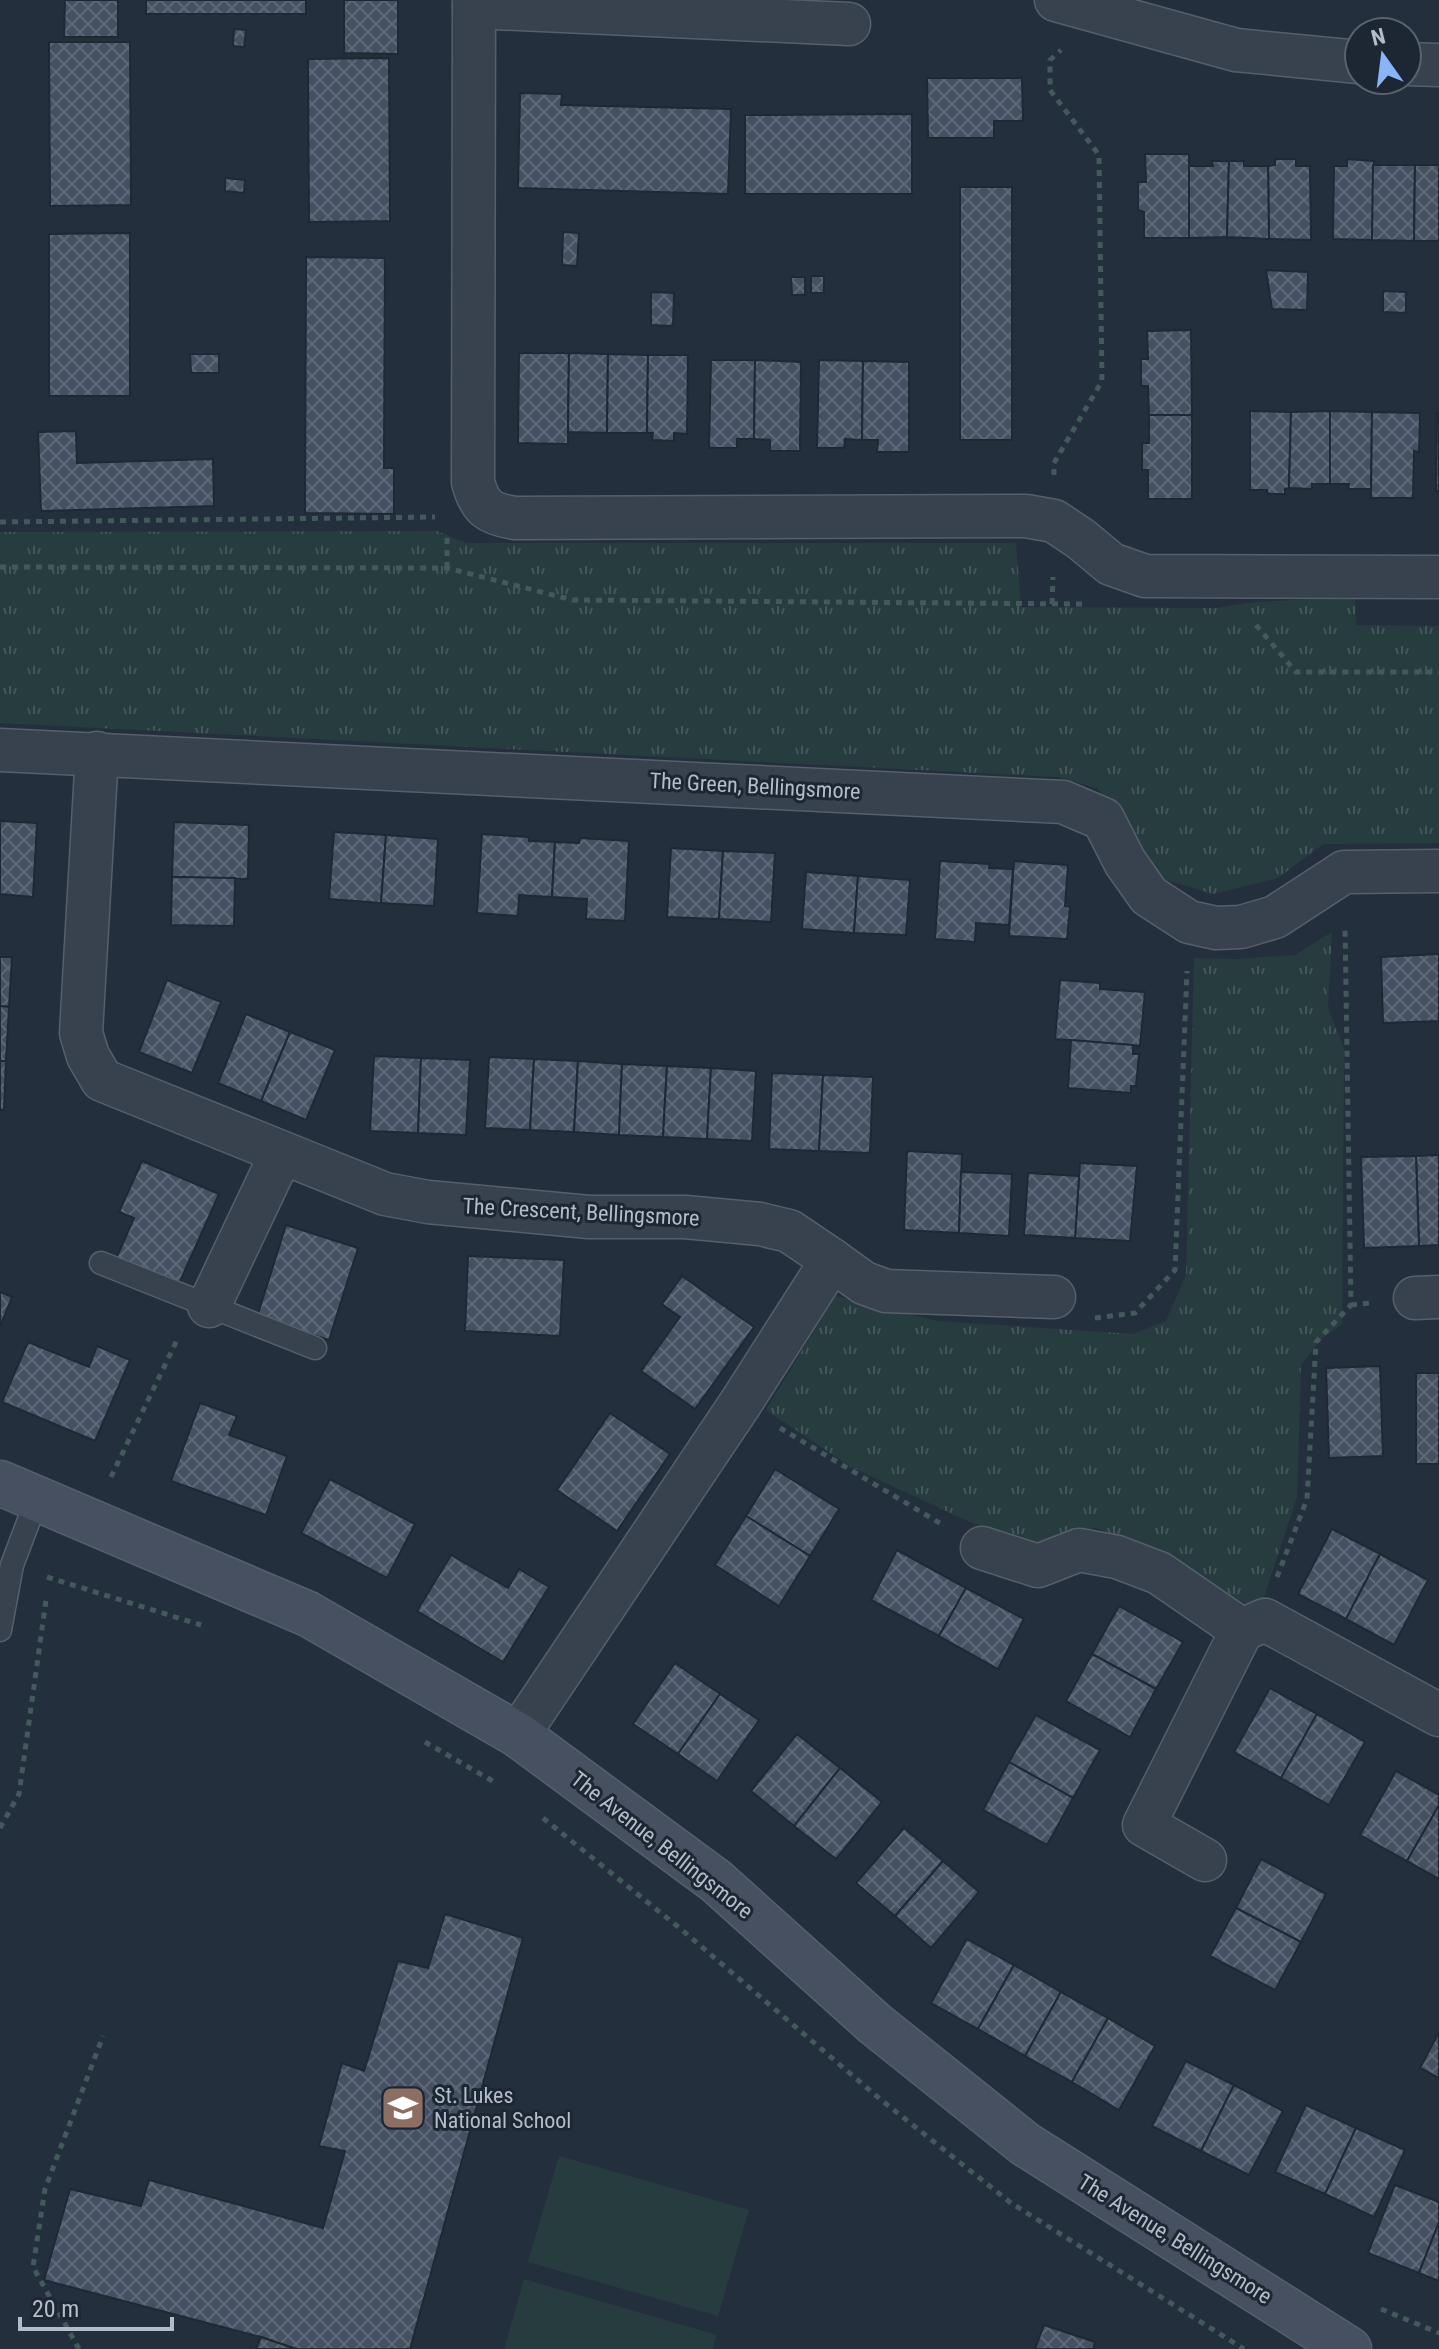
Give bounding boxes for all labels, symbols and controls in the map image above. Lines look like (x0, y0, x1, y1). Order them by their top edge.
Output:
north arrow (1343, 16, 1423, 96)
text: N (1369, 23, 1388, 51)
street label: The Green, Bellingsmore (649, 768, 861, 804)
street label: The Crescent, Bellingsmore (462, 1193, 700, 1231)
street label: The Avenue, Bellingsmore (566, 1766, 758, 1924)
place label: St. Lukes National School (434, 2083, 571, 2133)
school or university icon: St. Lukes National School (379, 2084, 427, 2132)
street label: The Avenue, Bellingsmore (1074, 2169, 1276, 2309)
scale bar (20, 2281, 172, 2331)
text: 20 m (32, 2295, 79, 2323)

